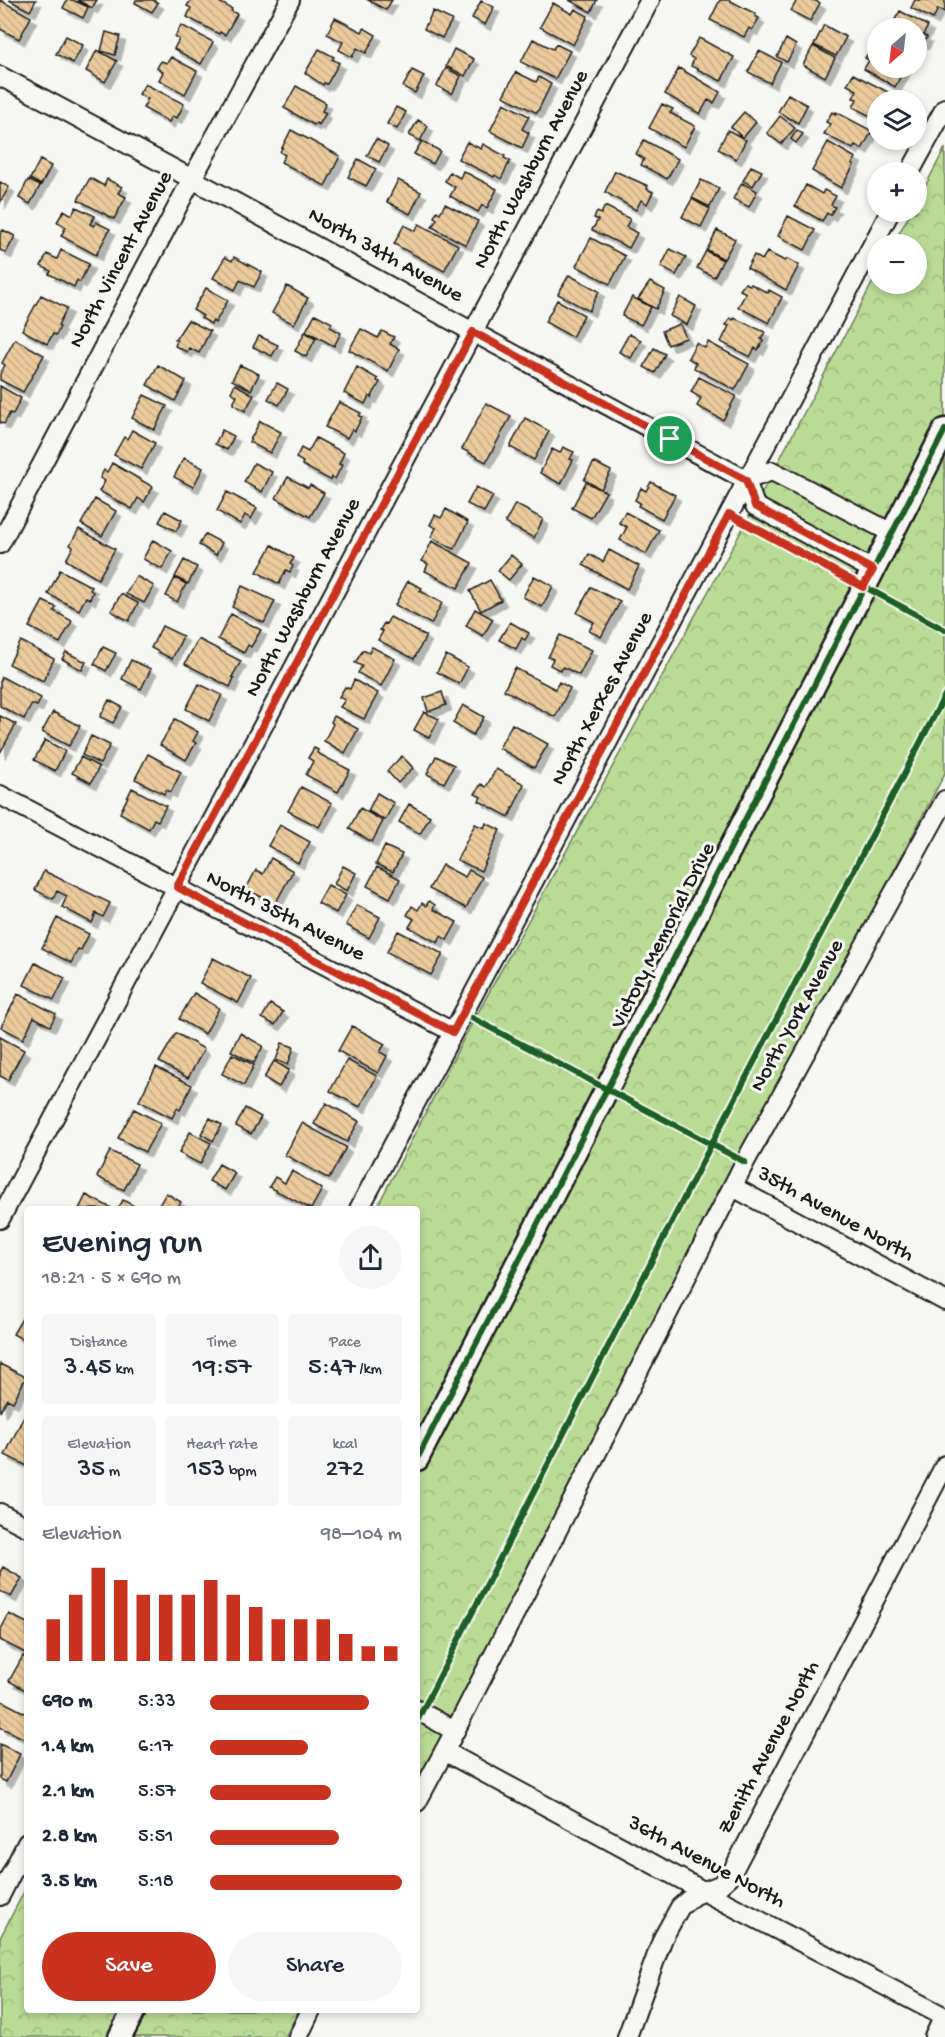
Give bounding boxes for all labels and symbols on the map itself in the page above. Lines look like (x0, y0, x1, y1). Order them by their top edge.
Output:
north arrow (867, 18, 927, 78)
street label: North Washburn Avenue (468, 65, 596, 274)
street label: North Vincent Avenue (64, 167, 180, 353)
street label: North 34th Avenue (303, 203, 468, 310)
pin (644, 413, 695, 464)
street label: North Washburn Avenue (240, 493, 368, 702)
street label: North Xerxes Avenue (546, 607, 660, 790)
street label: Victory Memorial Drive (605, 838, 722, 1034)
street label: North 35th Avenue (201, 866, 369, 969)
street label: North York Avenue (745, 935, 851, 1097)
street label: 35th Avenue North (751, 1161, 918, 1269)
street label: Zenith Avenue North (713, 1657, 827, 1839)
street label: 36th Avenue North (622, 1810, 789, 1915)

